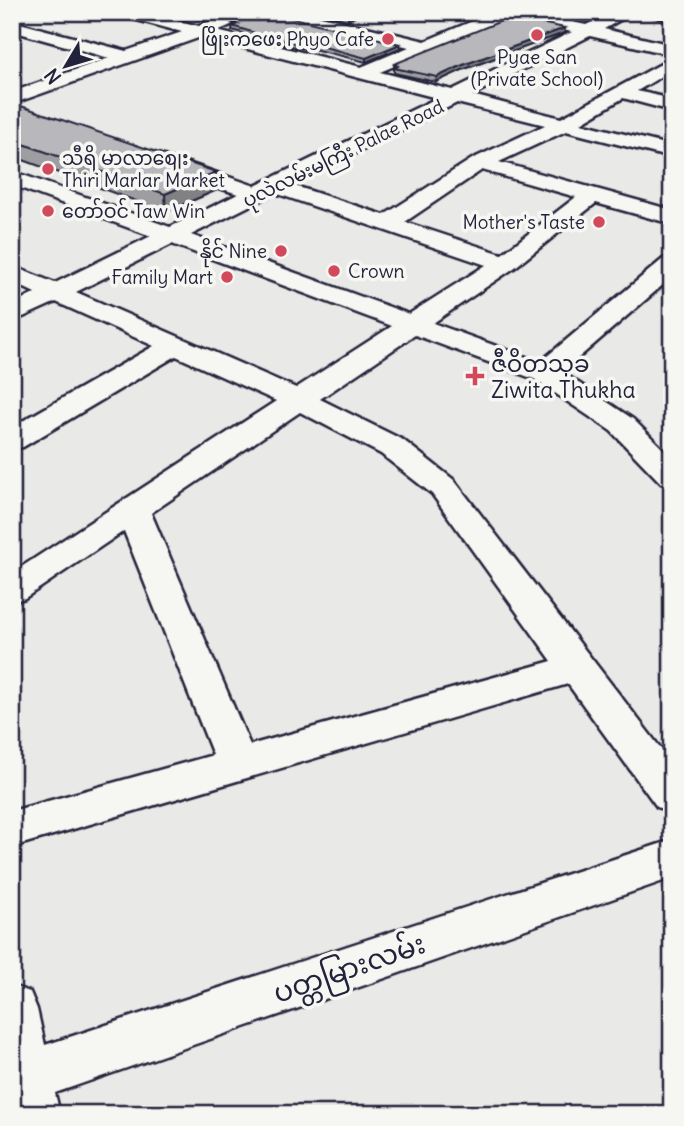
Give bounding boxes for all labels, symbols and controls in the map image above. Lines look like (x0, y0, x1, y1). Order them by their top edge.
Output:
place label: ဖြိုးကဖေး Phyo Cafe (201, 25, 374, 55)
marker: Pyae San (Private School) (529, 27, 545, 43)
marker: ဖြိုးကဖေး Phyo Cafe (380, 31, 396, 47)
north arrow (32, 32, 102, 102)
place label: Pyae San (Private School) (471, 45, 603, 91)
text: N (39, 64, 66, 89)
street label: ပုလဲလမ်းမကြီး Palae Road (238, 92, 450, 217)
place label: သီရိ မာလာစျေး Thiri Marlar Market (62, 144, 225, 192)
marker: သီရိ မာလာစျေး Thiri Marlar Market (40, 161, 56, 177)
place label: တော်ဝင် Taw Win (62, 197, 205, 223)
marker: တော်ဝင် Taw Win (40, 203, 56, 219)
place label: Mother's Taste (462, 210, 585, 234)
marker: Mother's Taste (591, 214, 607, 230)
place label: နိုင် Nine (200, 237, 267, 268)
marker: နိုင် Nine (273, 243, 289, 259)
place label: Crown (348, 259, 405, 283)
marker: Crown (326, 263, 342, 279)
place label: Family Mart (112, 265, 213, 289)
marker: Family Mart (219, 269, 235, 285)
place label: ဇီဝိတသုခ Ziwita Thukha (491, 348, 636, 404)
marker: ဇီဝိတသုခ Ziwita Thukha (465, 366, 485, 386)
street label: ပတ္တမြားလမ်း (268, 925, 431, 1016)

